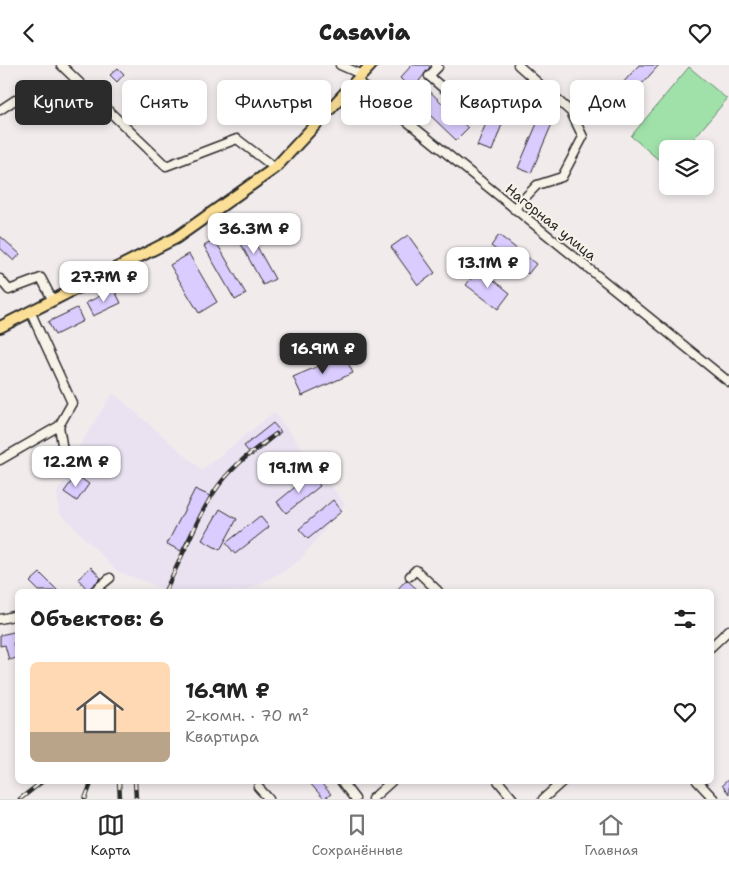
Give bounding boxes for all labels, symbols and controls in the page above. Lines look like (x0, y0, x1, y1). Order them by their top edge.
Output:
text: Casavia (319, 18, 410, 47)
icon: back (15, 19, 43, 47)
icon: heart (686, 19, 714, 47)
chip: Купить (15, 80, 112, 125)
chip: Снять (122, 80, 207, 125)
chip: Фильтры (217, 80, 331, 125)
chip: Новое (341, 80, 431, 125)
chip: Квартира (441, 80, 560, 125)
chip: Дом (570, 80, 644, 125)
map controls (659, 140, 714, 195)
button: layers (659, 140, 714, 195)
street label: Нагорная улица (502, 180, 601, 264)
pin: 36.3M ₽ (208, 213, 300, 255)
text: 36.3M ₽ (219, 218, 289, 239)
pin: 13.1M ₽ (442, 247, 534, 289)
text: 13.1M ₽ (457, 252, 519, 273)
pin: 27.7M ₽ (58, 261, 150, 303)
text: 27.7M ₽ (70, 266, 138, 287)
pin: 16.9M ₽ (277, 333, 369, 375)
text: 16.9M ₽ (291, 338, 355, 359)
pin: 12.2M ₽ (30, 445, 122, 488)
text: 12.2M ₽ (43, 451, 109, 472)
pin: 19.1M ₽ (253, 451, 345, 494)
text: 19.1M ₽ (268, 457, 330, 478)
text: Объектов: 6 (30, 605, 164, 633)
icon: filters (671, 605, 699, 633)
text: 16.9M ₽ (185, 677, 270, 705)
icon: home (70, 682, 130, 742)
icon: heart (671, 698, 699, 726)
text: 2-комн. · 70 m² (185, 705, 309, 726)
text: Квартира (185, 726, 259, 747)
tab: Карта (91, 811, 131, 859)
tab: Сохранённые (312, 811, 403, 859)
tab: Главная (584, 811, 638, 859)

